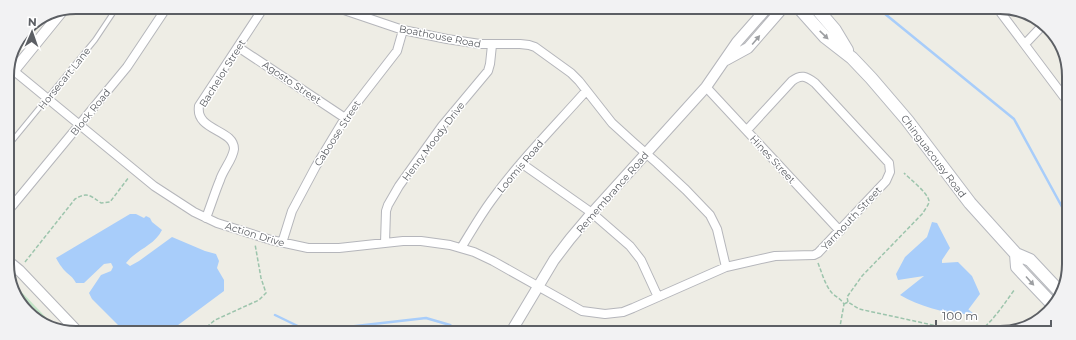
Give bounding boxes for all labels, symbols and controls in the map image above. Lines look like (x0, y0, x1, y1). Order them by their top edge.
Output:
north arrow (12, 12, 52, 52)
text: N (28, 15, 37, 29)
street label: Boathouse Road (398, 22, 482, 51)
one-way arrow (819, 31, 829, 40)
one-way arrow (751, 34, 760, 45)
street label: Bachelor Street (196, 37, 249, 110)
street label: Horsecart Lane (35, 45, 93, 112)
street label: Agosto Street (260, 58, 324, 107)
street label: Block Road (67, 86, 113, 138)
street label: Caboose Street (311, 98, 364, 169)
street label: Henry Moody Drive (399, 99, 467, 184)
street label: Chinguacousy Road (898, 112, 969, 200)
street label: Hines Street (747, 132, 798, 186)
street label: Loomis Road (494, 137, 546, 196)
street label: Remembrance Road (573, 149, 651, 236)
street label: Yarmouth Street (818, 184, 884, 253)
street label: Action Drive (224, 219, 286, 250)
one-way arrow (1025, 276, 1035, 286)
scale bar (936, 302, 1051, 328)
text: 100 m (942, 308, 978, 323)

